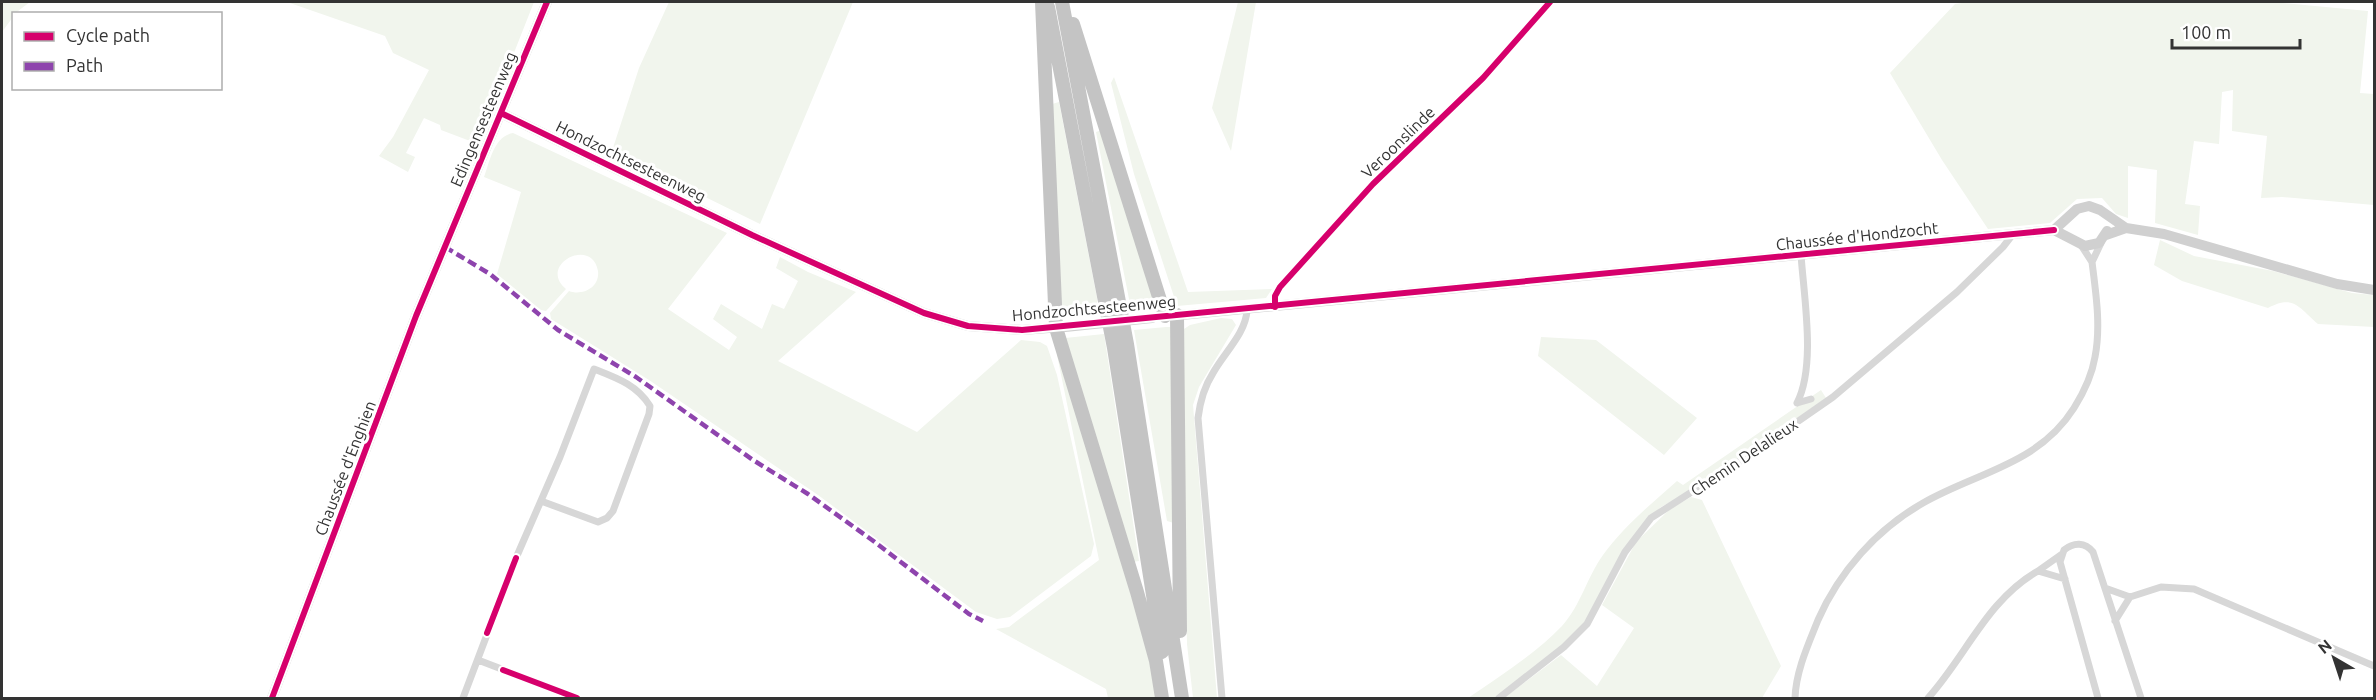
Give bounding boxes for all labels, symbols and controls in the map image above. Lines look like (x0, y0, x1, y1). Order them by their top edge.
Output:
legend (12, 12, 222, 90)
scale bar (2172, 12, 2300, 50)
text: 100 m (2181, 22, 2231, 42)
text: Cycle path (66, 25, 150, 45)
street label: Edingensesteenweg (446, 49, 520, 189)
text: Path (66, 55, 103, 75)
street label: Veroonslinde (1358, 103, 1438, 181)
street label: Hondzochtsesteenweg (553, 117, 709, 205)
street label: Chaussée d'Hondzocht (1775, 218, 1940, 253)
street label: Hondzochtsesteenweg (1011, 292, 1177, 324)
street label: Chaussée d'Enghien (311, 398, 379, 538)
street label: Chemin Delalieux (1687, 415, 1801, 499)
north arrow (2304, 628, 2364, 688)
text: N (2314, 636, 2335, 657)

